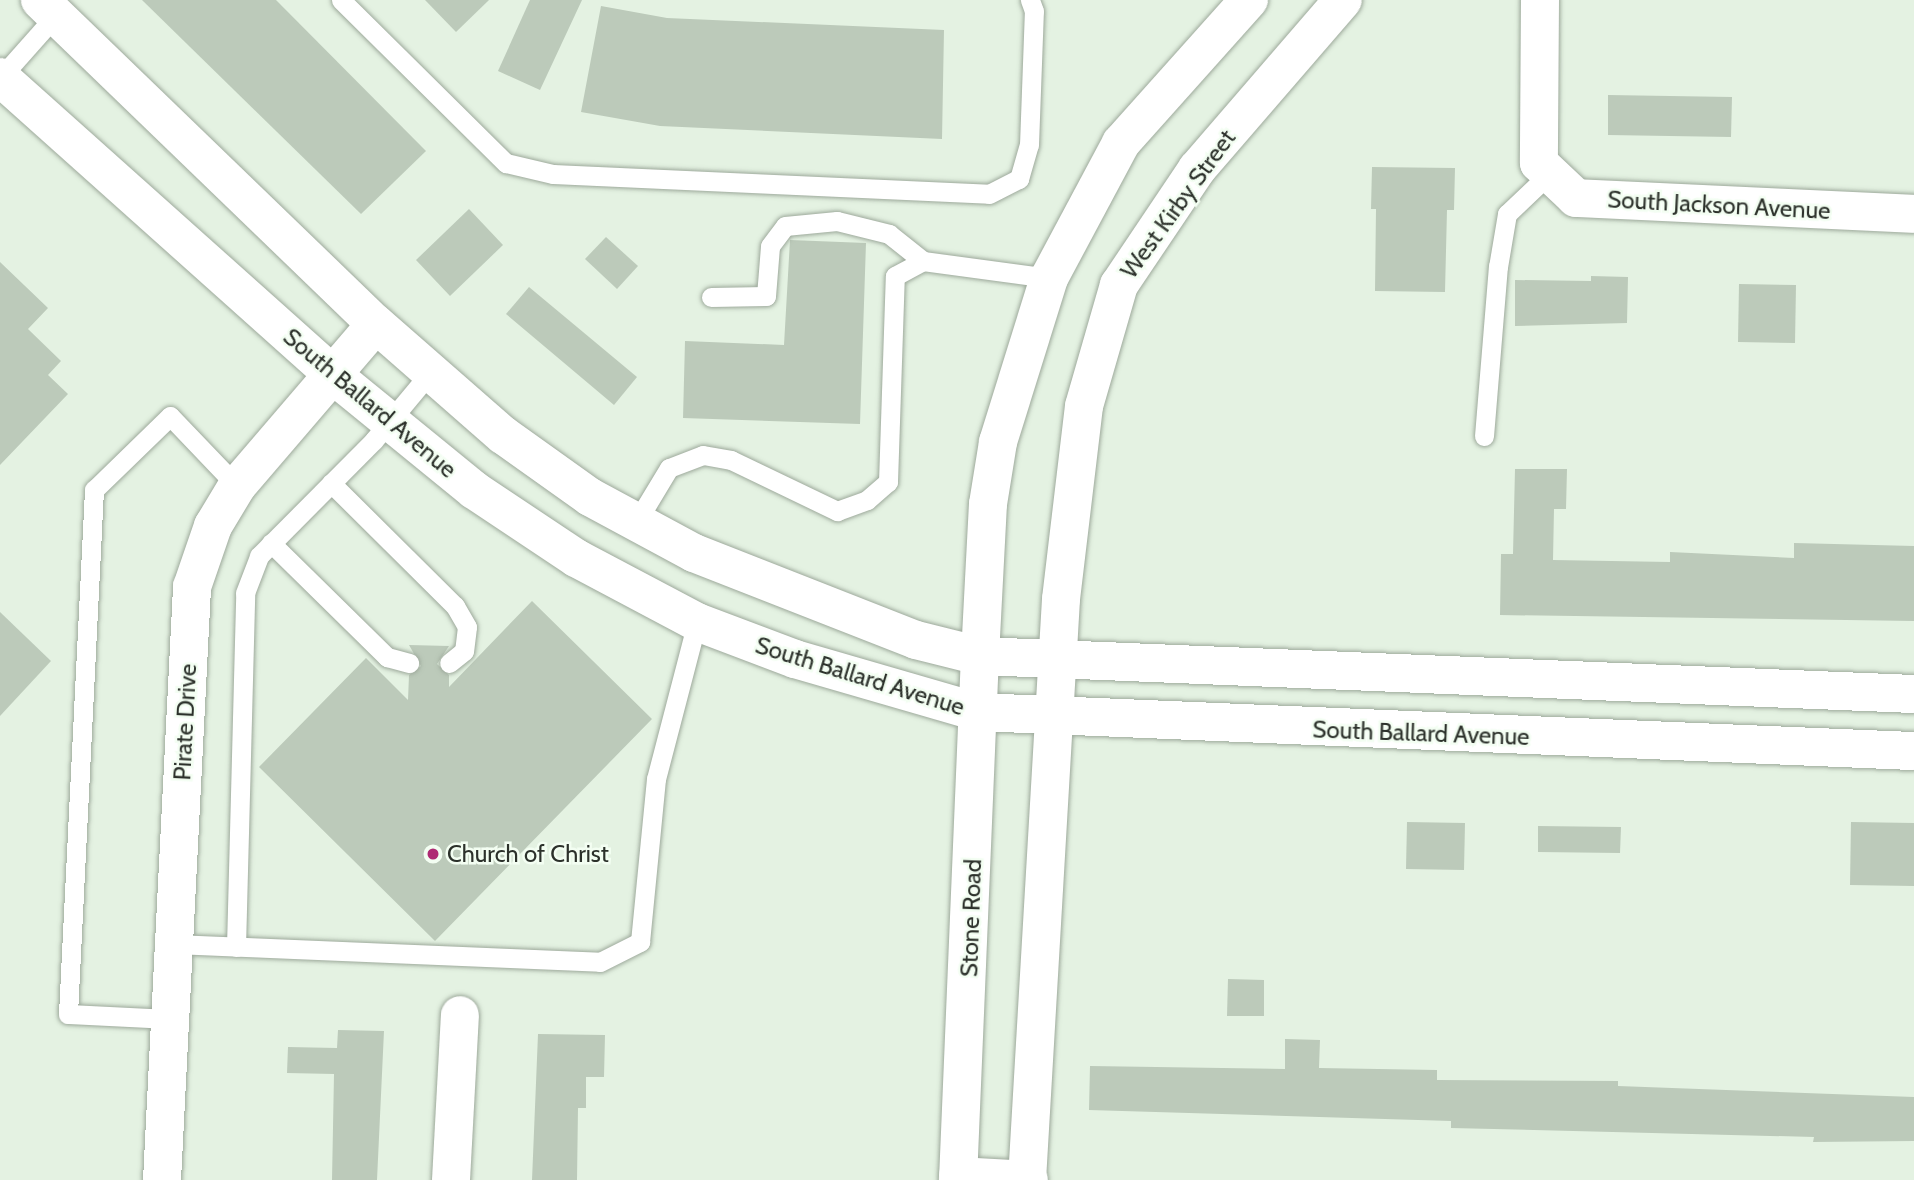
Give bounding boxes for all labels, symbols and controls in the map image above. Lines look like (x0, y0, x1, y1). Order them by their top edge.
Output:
street label: West Kirby Street (1114, 124, 1242, 284)
street label: South Jackson Avenue (1607, 185, 1831, 225)
street label: South Ballard Avenue (278, 322, 462, 484)
street label: South Ballard Avenue (752, 630, 968, 722)
street label: Pirate Drive (168, 663, 202, 781)
street label: South Ballard Avenue (1312, 715, 1530, 751)
place label: Church of Christ (447, 840, 609, 868)
marker: Church of Christ (425, 846, 441, 862)
street label: Stone Road (955, 859, 987, 977)

